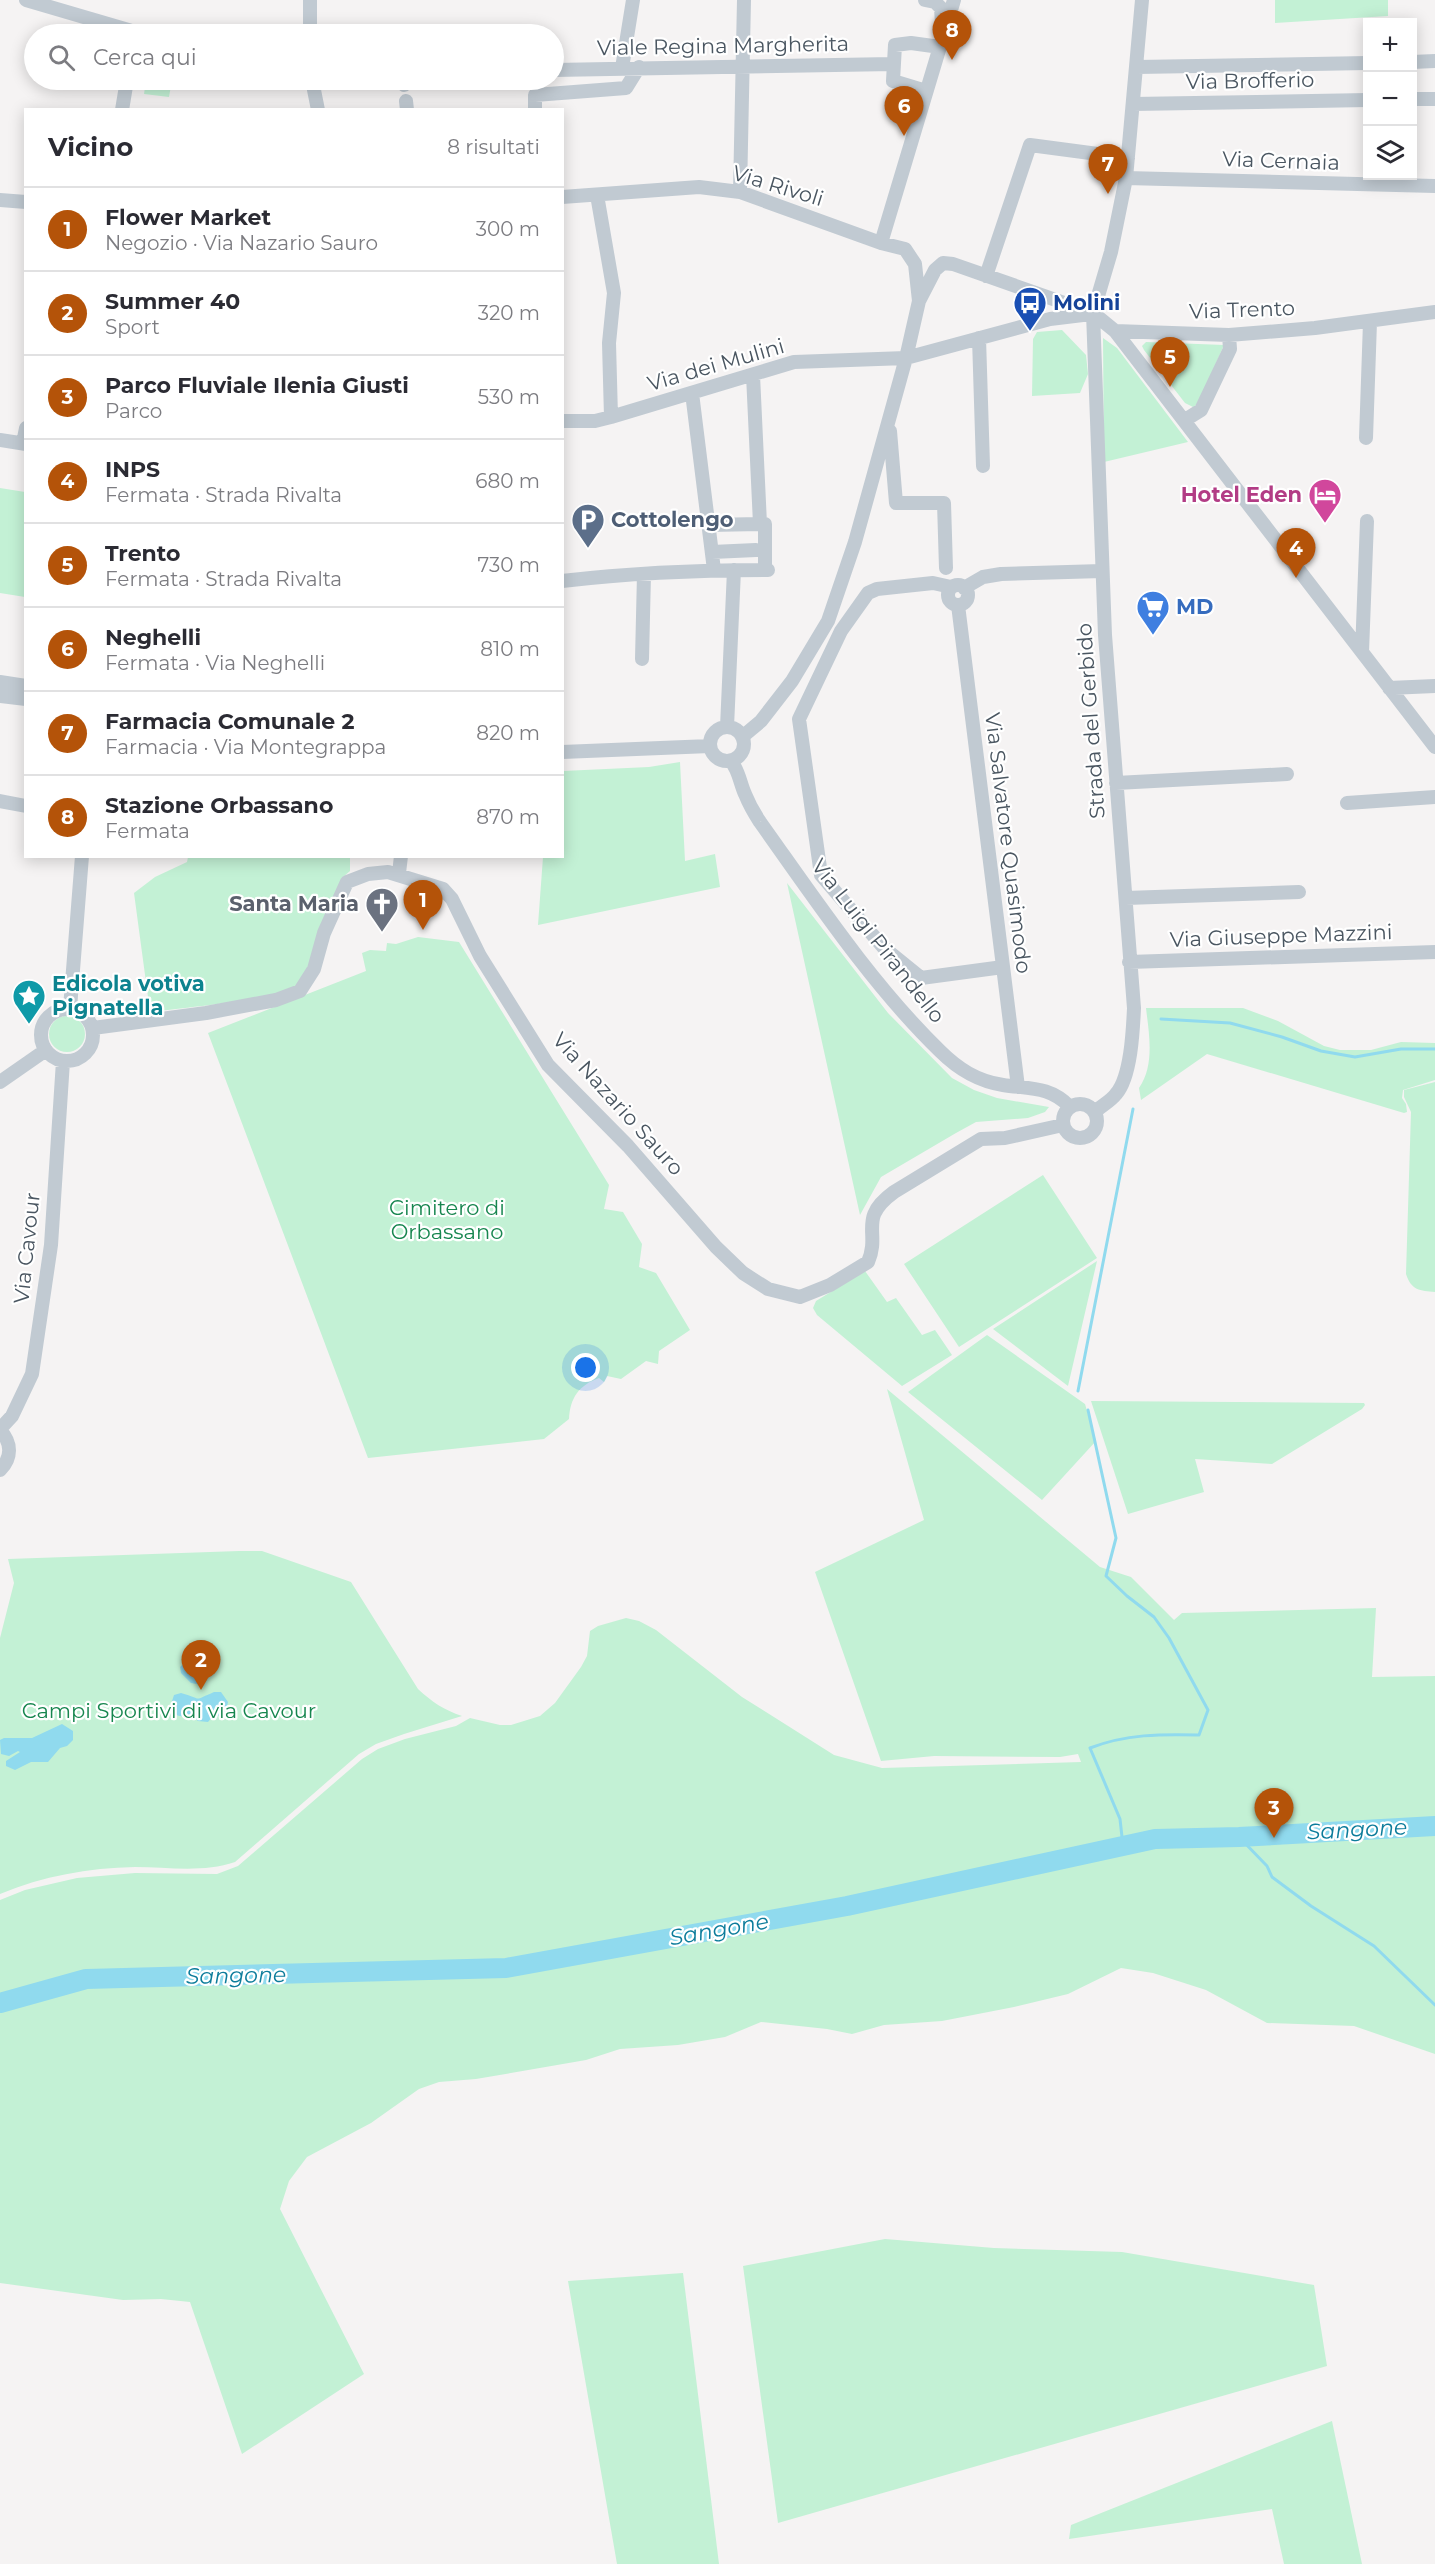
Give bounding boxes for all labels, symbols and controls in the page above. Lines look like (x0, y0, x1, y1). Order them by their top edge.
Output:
pin: 8 (932, 10, 972, 60)
map controls (1363, 18, 1417, 180)
button: + (1363, 18, 1417, 72)
search box (24, 24, 564, 90)
street label: Viale Regina Margherita (597, 31, 849, 60)
icon: search (45, 41, 78, 74)
text: Cerca qui (93, 44, 197, 71)
street label: Via Brofferio (1185, 67, 1315, 94)
button: − (1363, 72, 1417, 126)
pin: 6 (884, 86, 924, 136)
button: layers (1363, 126, 1417, 180)
text: Vicino (48, 131, 133, 163)
text: 8 risultati (447, 135, 540, 159)
pin: 7 (1088, 144, 1128, 194)
street label: Via Cernaia (1222, 146, 1340, 175)
street label: Via Rivoli (729, 160, 827, 211)
text: Flower Market (105, 204, 271, 231)
text: 1 (64, 217, 71, 241)
text: 300 m (476, 217, 540, 241)
text: Negozio · Via Nazario Sauro (105, 231, 378, 255)
bus stop icon: Molini (1012, 285, 1048, 332)
text: Summer 40 (105, 288, 240, 315)
place label: Molini (1053, 290, 1120, 315)
street label: Via Trento (1189, 295, 1295, 324)
text: 2 (62, 301, 73, 325)
text: 320 m (478, 301, 540, 325)
text: Sport (105, 315, 160, 339)
street label: Via dei Mulini (645, 333, 787, 396)
pin: 5 (1150, 338, 1190, 387)
text: Parco Fluviale Ilenia Giusti (105, 372, 409, 399)
text: 3 (62, 385, 73, 409)
text: 530 m (478, 385, 540, 409)
text: Parco (105, 399, 162, 423)
text: INPS (105, 456, 160, 483)
text: 4 (61, 469, 74, 493)
text: 680 m (475, 469, 540, 493)
hotel icon: Hotel Eden (1307, 477, 1343, 524)
place label: Hotel Eden (1181, 482, 1302, 507)
text: Fermata · Strada Rivalta (105, 483, 342, 507)
parking icon: Cottolengo (570, 502, 606, 549)
place label: Cottolengo (611, 507, 734, 532)
pin: 4 (1276, 528, 1316, 578)
text: Trento (105, 540, 180, 567)
text: 5 (62, 553, 73, 577)
text: 730 m (477, 553, 540, 577)
text: Fermata · Strada Rivalta (105, 567, 342, 591)
supermarket icon: MD (1135, 589, 1171, 636)
place label: MD (1176, 594, 1213, 619)
street label: Strada del Gerbido (1071, 622, 1110, 820)
text: Neghelli (105, 624, 201, 651)
text: 6 (61, 637, 74, 661)
text: 810 m (480, 637, 540, 661)
text: Fermata · Via Neghelli (105, 651, 325, 675)
text: Farmacia Comunale 2 (105, 708, 354, 735)
street label: Via Salvatore Quasimodo (980, 711, 1037, 975)
text: 7 (61, 721, 74, 745)
text: 820 m (476, 721, 540, 745)
text: Farmacia · Via Montegrappa (105, 735, 386, 759)
text: Stazione Orbassano (105, 792, 333, 819)
text: 8 (61, 805, 74, 829)
text: 870 m (476, 805, 540, 829)
text: Fermata (105, 819, 190, 843)
street label: Via Luigi Pirandello (806, 854, 950, 1028)
pin: 1 (404, 880, 442, 930)
church icon: Santa Maria (364, 886, 400, 933)
place label: Santa Maria (229, 891, 359, 916)
street label: Via Giuseppe Mazzini (1169, 919, 1393, 952)
place label: Edicola votiva Pignatella (52, 971, 205, 1020)
place icon: Edicola votiva Pignatella (11, 978, 47, 1025)
street label: Via Nazario Sauro (548, 1027, 689, 1180)
street label: Via Cavour (8, 1191, 45, 1305)
park label: Cimitero di Orbassano (389, 1195, 505, 1244)
your location (571, 1353, 600, 1382)
pin: 2 (182, 1640, 220, 1690)
park label: Campi Sportivi di via Cavour (22, 1698, 316, 1723)
pin: 3 (1254, 1788, 1294, 1838)
water label: Sangone (1306, 1813, 1408, 1846)
water label: Sangone (667, 1907, 771, 1951)
water label: Sangone (186, 1961, 286, 1990)

